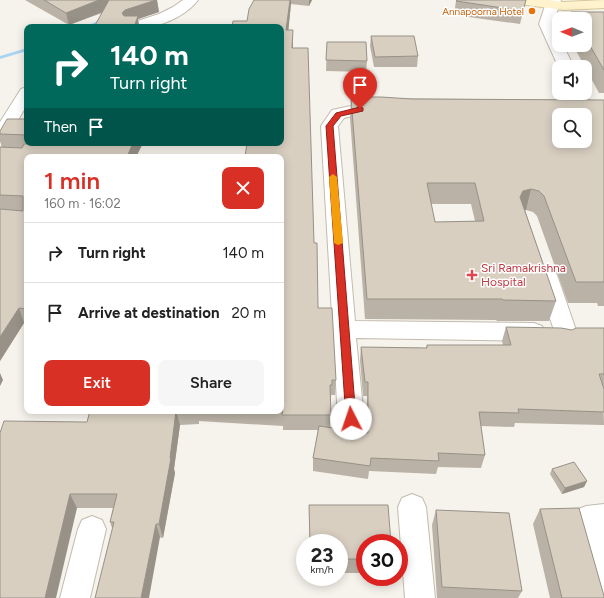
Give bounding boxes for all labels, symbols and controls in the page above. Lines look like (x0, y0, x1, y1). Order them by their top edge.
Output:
place label: Annapoorna Hotel (442, 5, 524, 18)
marker: Annapoorna Hotel (527, 6, 537, 16)
north arrow (552, 12, 592, 52)
map controls (552, 12, 592, 148)
text: 140 m (110, 38, 189, 72)
icon: right (44, 40, 96, 92)
button: sound (552, 60, 592, 100)
pin (343, 68, 377, 109)
text: Turn right (110, 72, 187, 94)
icon: arrive (349, 74, 371, 96)
button: search (552, 108, 592, 148)
icon: arrive (85, 116, 107, 138)
text: Then (44, 118, 77, 136)
text: 1 min (44, 166, 100, 195)
button: close (222, 167, 264, 209)
text: 160 m · 16:02 (44, 196, 121, 211)
icon: right (44, 242, 66, 264)
text: Turn right (78, 244, 146, 262)
text: 140 m (222, 244, 264, 262)
place label: Sri Ramakrishna Hospital (481, 261, 566, 289)
marker: Sri Ramakrishna Hospital (466, 269, 478, 281)
icon: arrive (44, 302, 66, 324)
text: Arrive at destination (78, 304, 219, 322)
text: 20 m (231, 304, 266, 322)
button: Exit (44, 360, 150, 406)
button: Share (158, 360, 264, 406)
position arrow (330, 398, 372, 440)
speed limit sign: 30 (356, 534, 408, 586)
text: 23 (311, 543, 333, 567)
text: km/h (311, 563, 333, 576)

